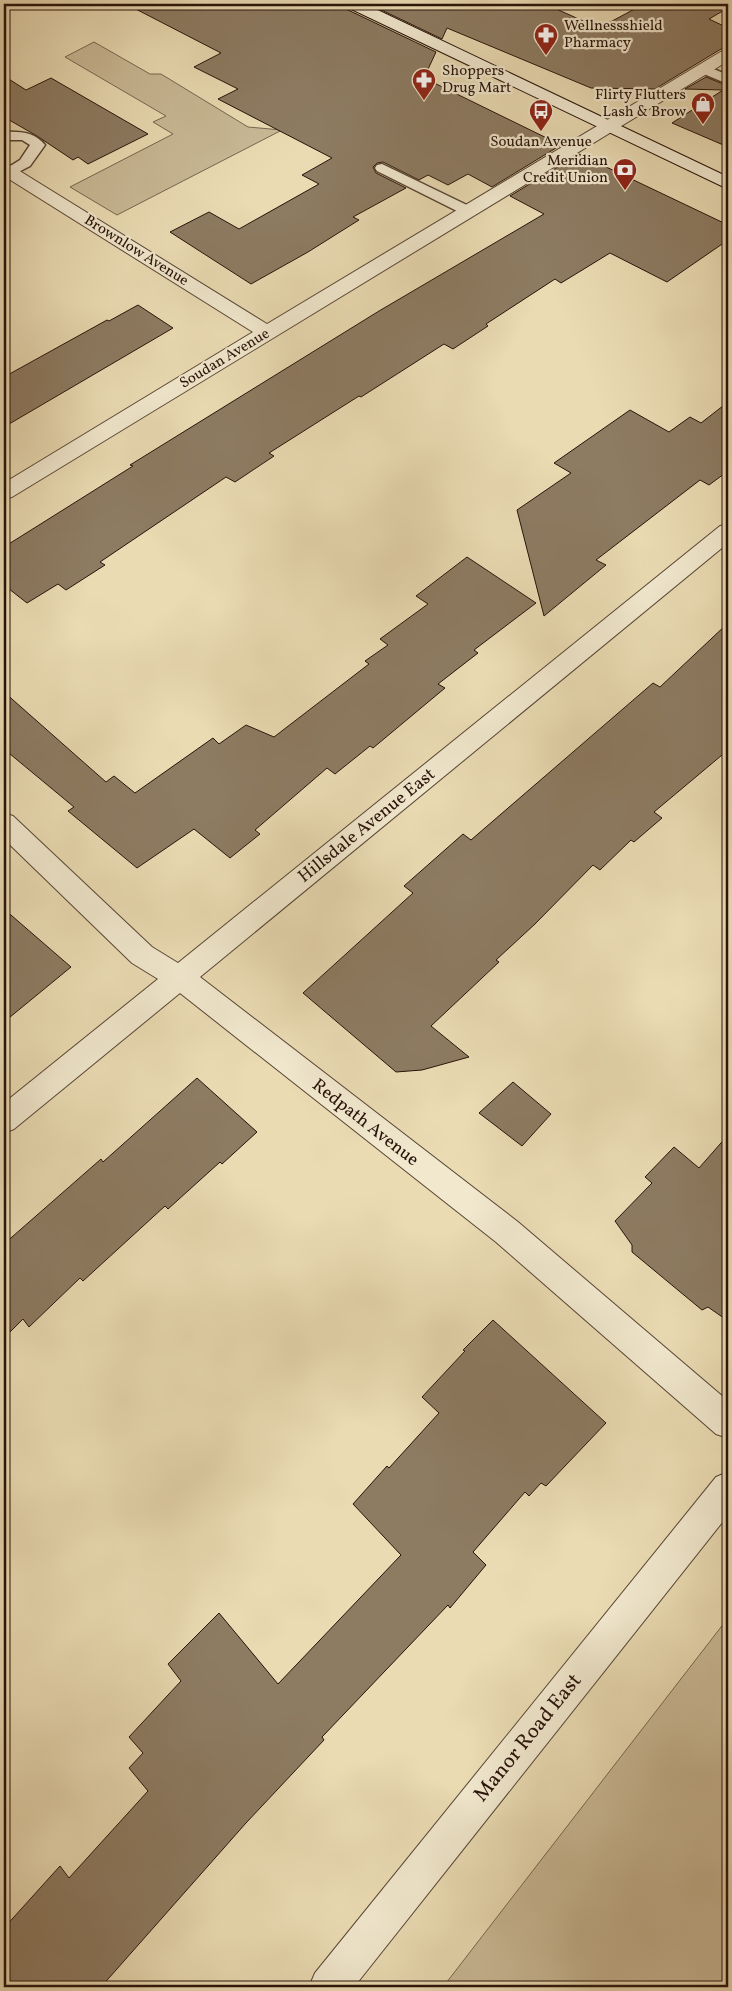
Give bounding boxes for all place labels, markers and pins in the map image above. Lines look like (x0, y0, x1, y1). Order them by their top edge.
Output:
place label: Wellnessshield Pharmacy (564, 16, 663, 54)
pharmacy icon: Wellnessshield Pharmacy (533, 22, 559, 56)
place label: Shoppers Drug Mart (442, 61, 511, 99)
pharmacy icon: Shoppers Drug Mart (411, 67, 437, 101)
place label: Flirty Flutters Lash & Brow (595, 85, 686, 123)
shop icon: Flirty Flutters Lash & Brow (690, 91, 716, 125)
bus stop icon: Soudan Avenue (528, 98, 554, 132)
place label: Soudan Avenue (490, 132, 592, 153)
place label: Meridian Credit Union (523, 151, 608, 189)
bank icon: Meridian Credit Union (612, 157, 638, 191)

